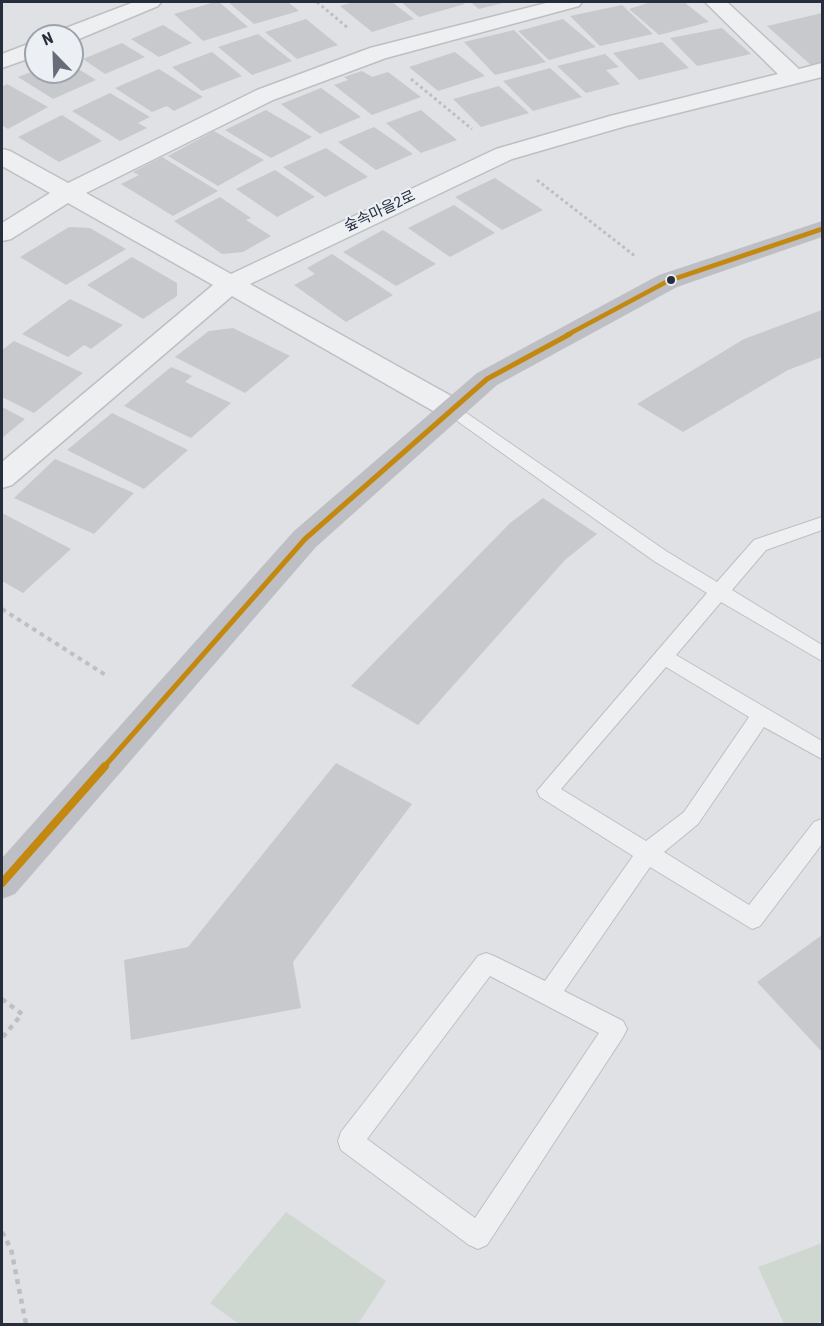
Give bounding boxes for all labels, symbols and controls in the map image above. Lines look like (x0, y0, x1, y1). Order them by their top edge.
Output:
north arrow (24, 24, 84, 84)
text: N (39, 28, 56, 49)
street label: 숲속마을2로 (342, 188, 418, 236)
unlabelled marker (665, 274, 677, 286)

